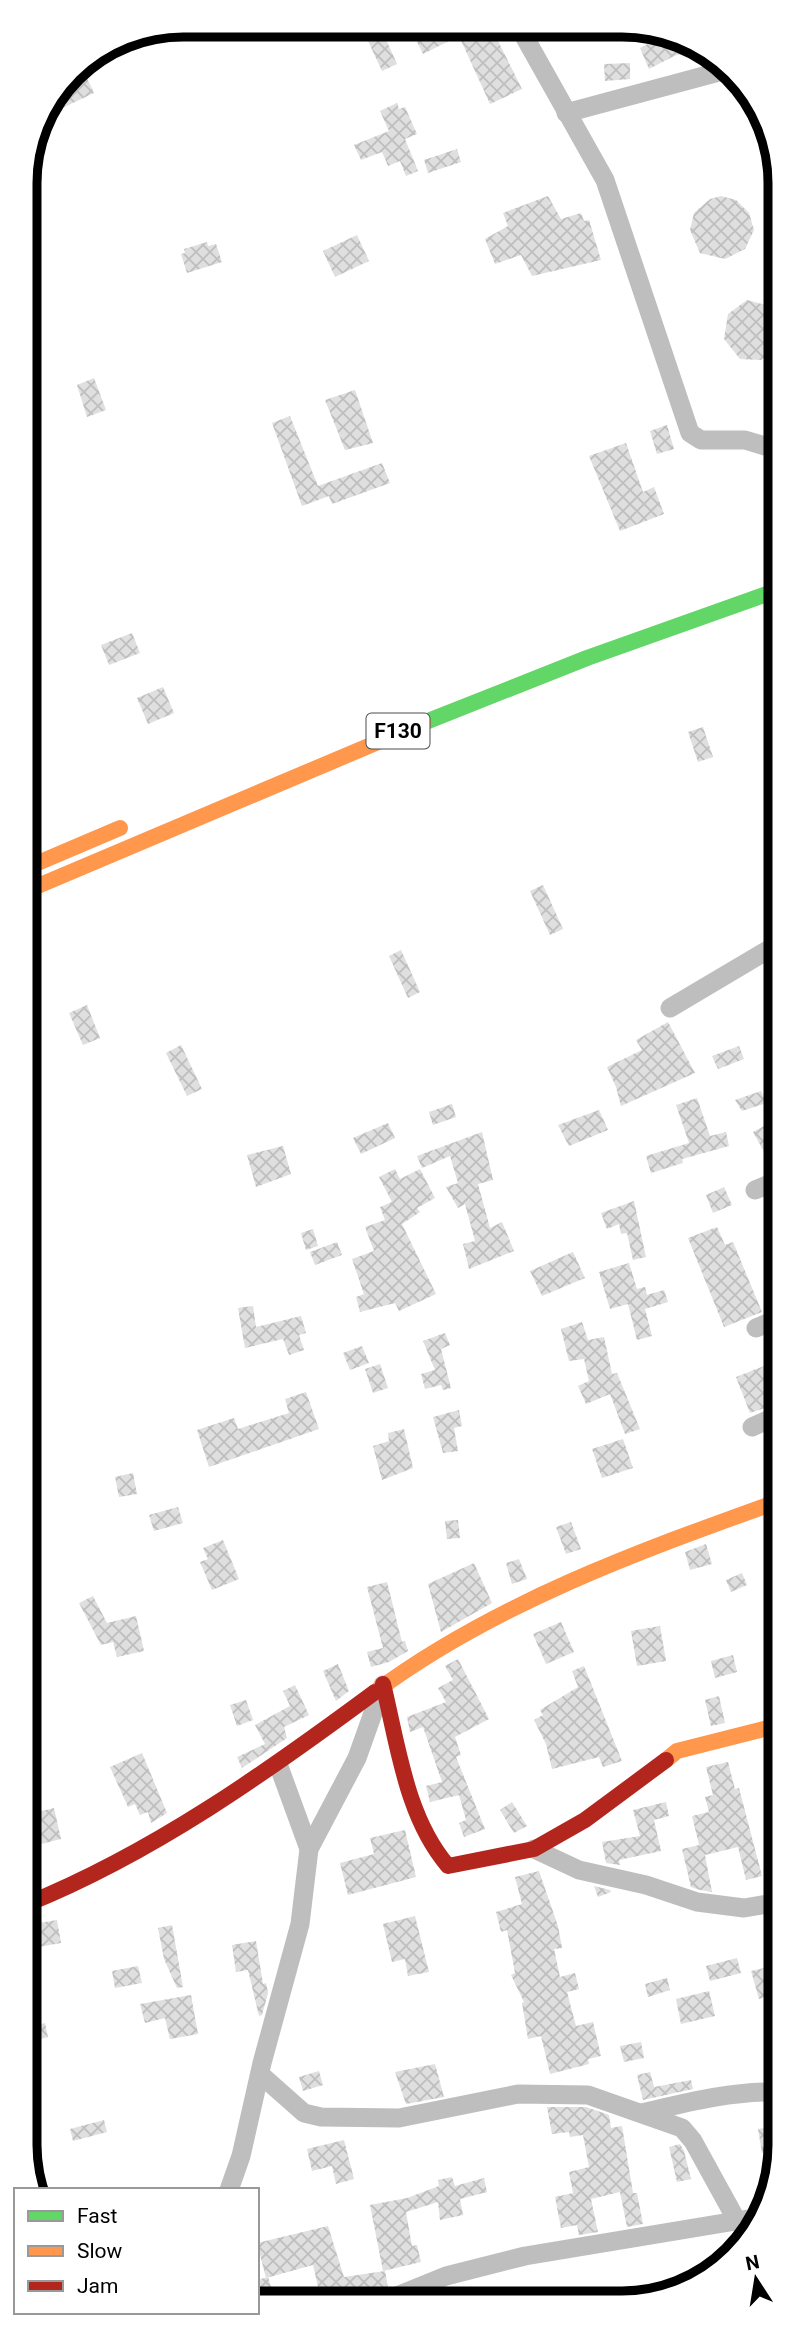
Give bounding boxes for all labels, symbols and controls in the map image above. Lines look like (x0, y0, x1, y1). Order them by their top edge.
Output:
road number: F130 (366, 714, 430, 748)
legend (14, 2188, 259, 2314)
text: Fast (77, 2204, 118, 2228)
text: Slow (77, 2239, 123, 2263)
north arrow (721, 2244, 791, 2314)
text: N (744, 2250, 762, 2276)
text: Jam (77, 2274, 118, 2298)

